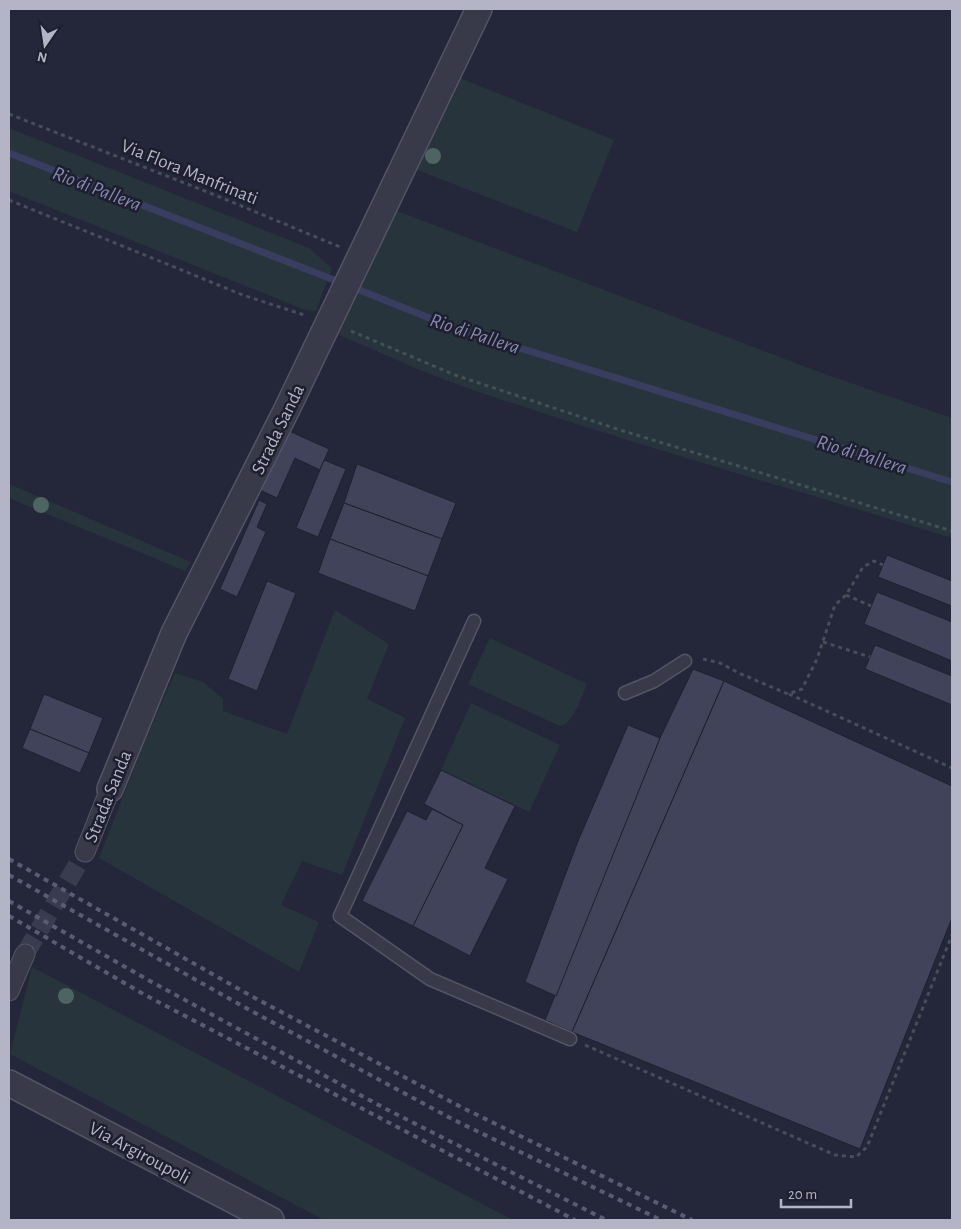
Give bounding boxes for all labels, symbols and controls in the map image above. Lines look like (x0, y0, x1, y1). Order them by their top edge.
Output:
north arrow (20, 20, 70, 70)
text: N (36, 49, 49, 65)
street label: Via Flora Manfrinati (118, 136, 261, 209)
water label: Rio di Pallera (50, 163, 144, 215)
water label: Rio di Pallera (427, 310, 522, 358)
street label: Strada Sanda (249, 382, 308, 477)
water label: Rio di Pallera (814, 432, 909, 478)
street label: Strada Sanda (81, 748, 135, 845)
street label: Via Argiroupoli (86, 1119, 193, 1188)
scale bar (781, 1176, 851, 1208)
text: 20 m (788, 1187, 817, 1202)

